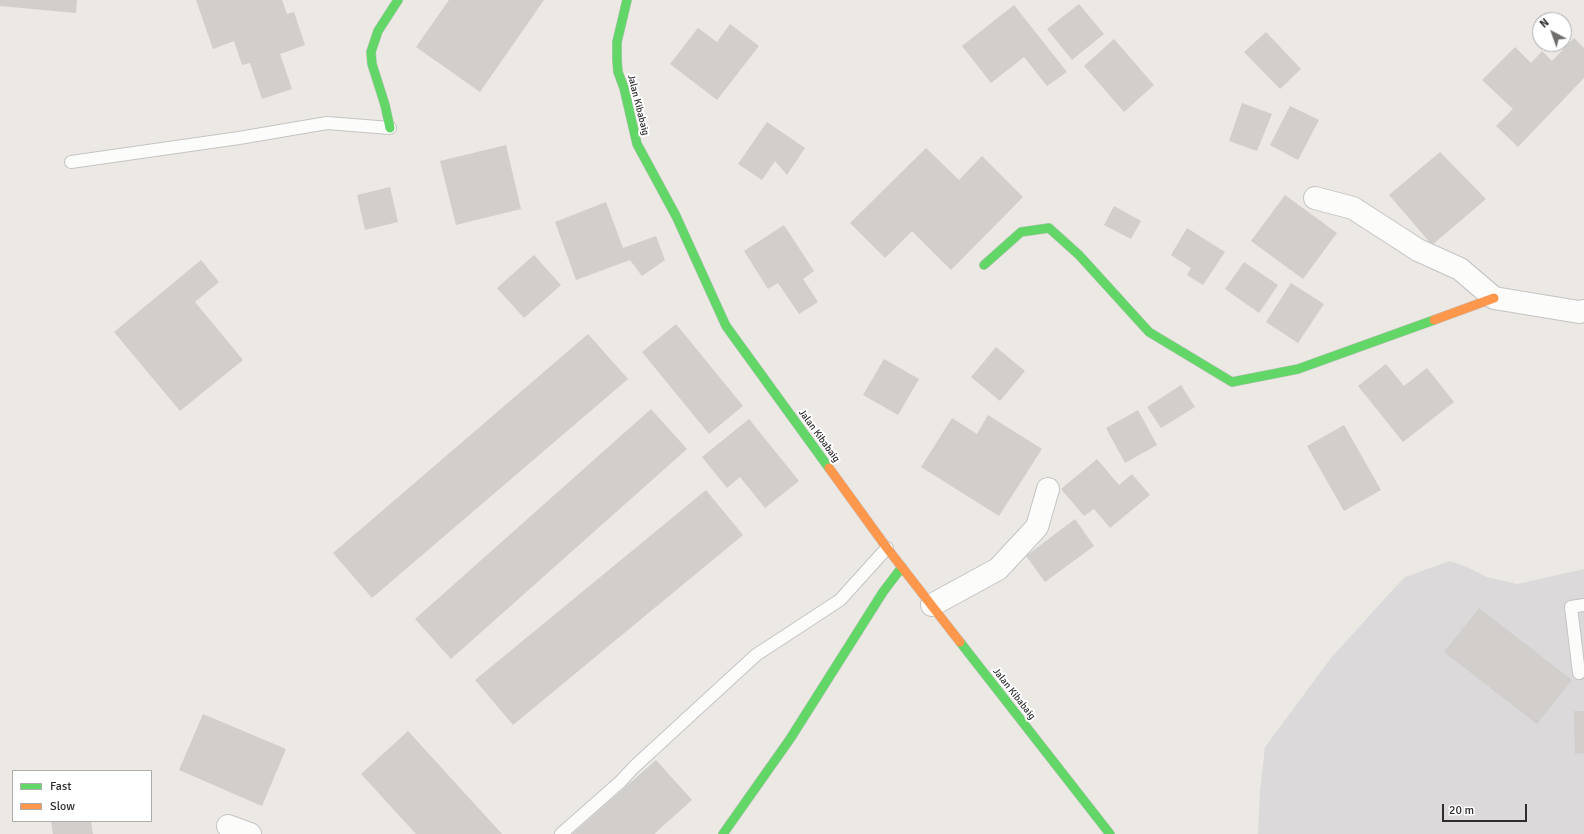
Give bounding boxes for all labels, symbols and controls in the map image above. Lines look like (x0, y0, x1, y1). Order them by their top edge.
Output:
north arrow (1532, 12, 1572, 52)
text: N (1537, 16, 1552, 31)
street label: Jalan Kibabaig (625, 73, 651, 137)
street label: Jalan Kibabaig (796, 407, 842, 465)
street label: Jalan Kibabaig (990, 666, 1038, 722)
legend (12, 770, 152, 822)
text: Fast (50, 779, 71, 794)
scale bar (1444, 796, 1529, 822)
text: Slow (50, 799, 75, 814)
text: 20 m (1449, 803, 1474, 818)

